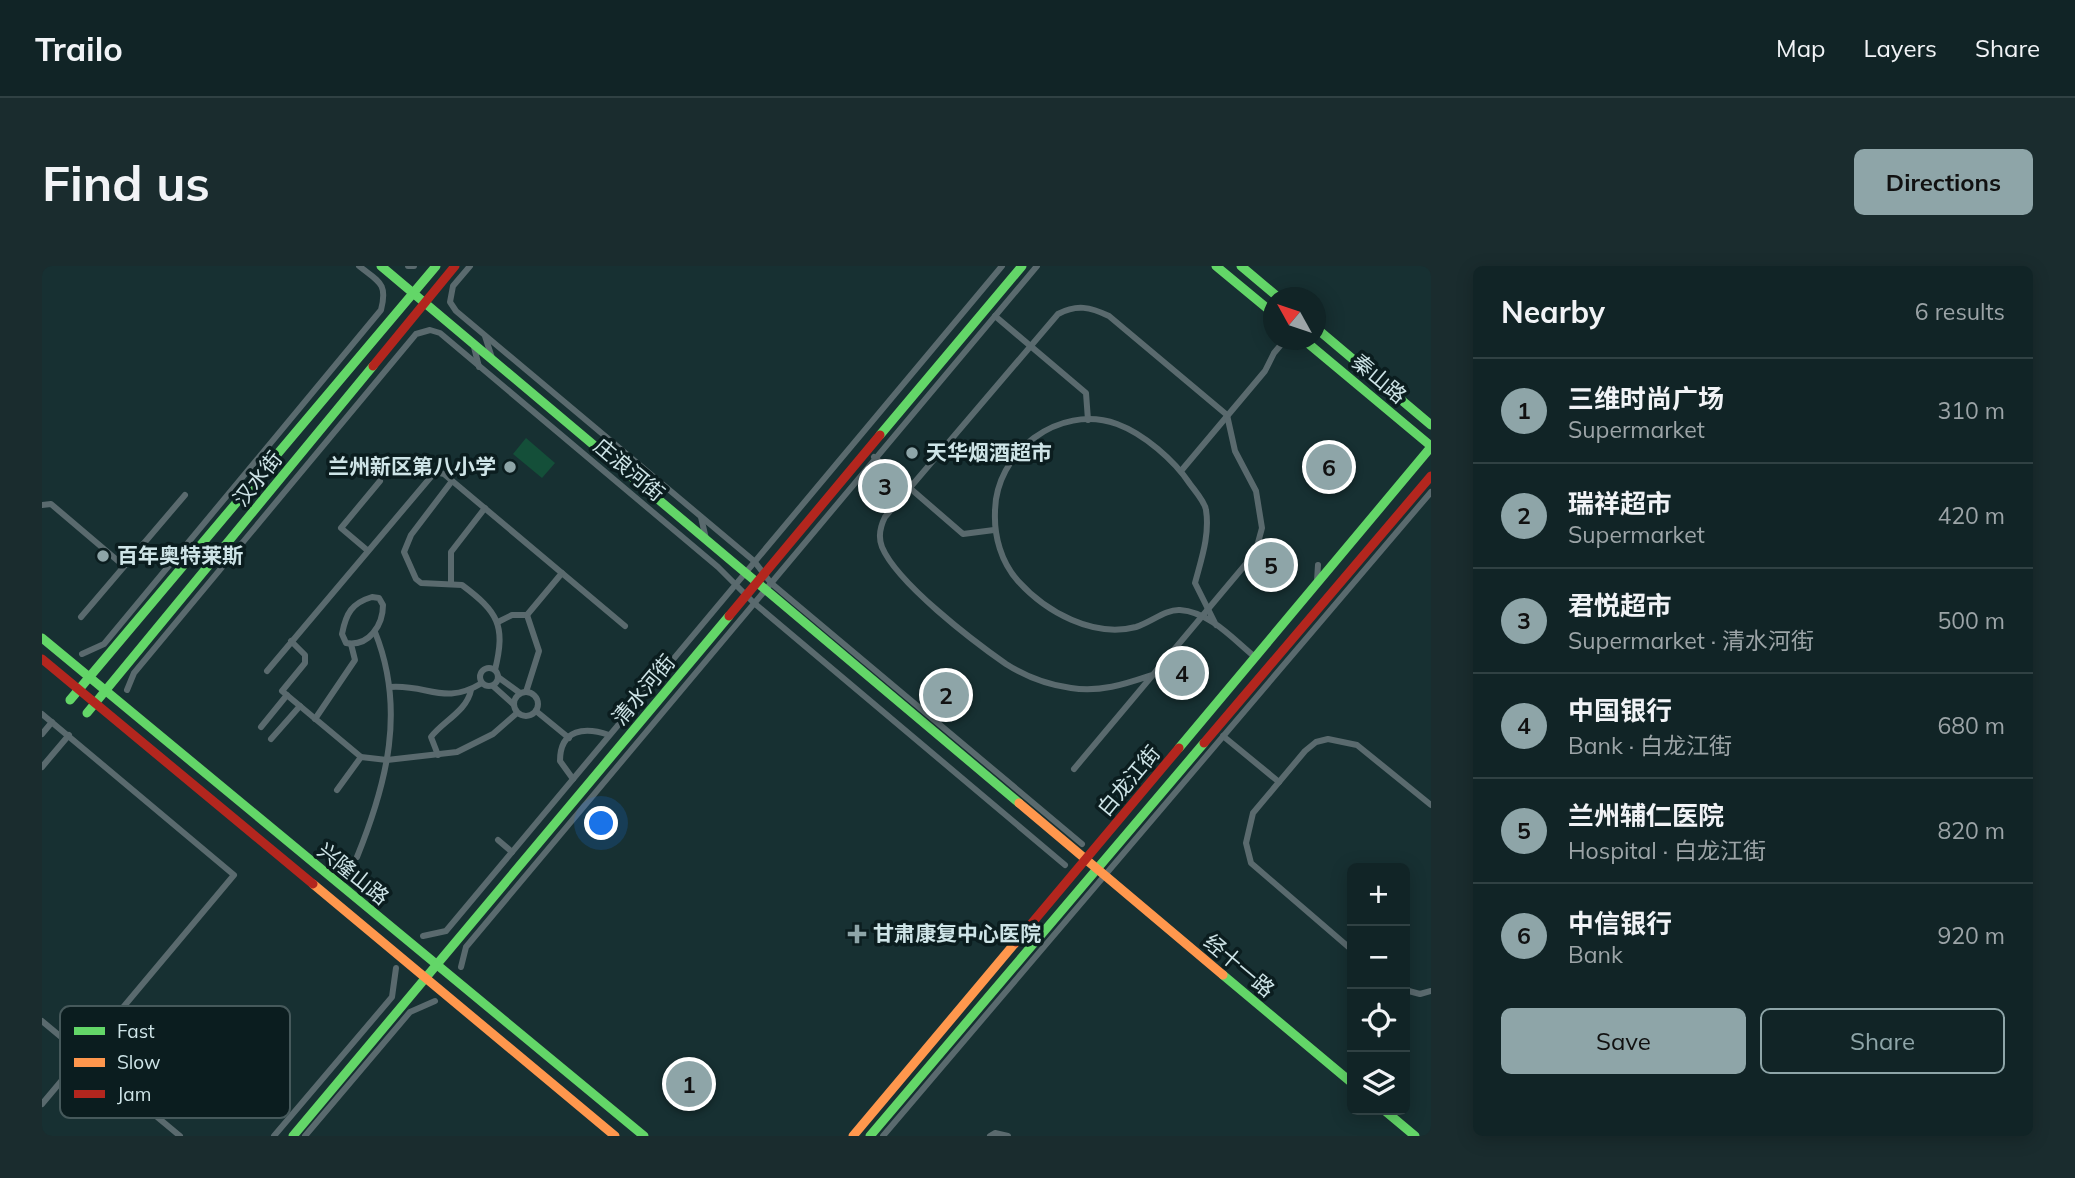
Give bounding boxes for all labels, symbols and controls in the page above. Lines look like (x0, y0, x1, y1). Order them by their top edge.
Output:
text: Trailo (35, 28, 123, 69)
text: Map (1776, 33, 1825, 63)
text: Layers (1863, 33, 1937, 63)
text: Share (1975, 33, 2040, 63)
button: Directions (1854, 149, 2033, 215)
text: Find us (42, 152, 210, 213)
north arrow (1263, 287, 1326, 350)
text: Nearby (1501, 293, 1605, 331)
text: 6 results (1915, 297, 2005, 326)
street label: 秦山路 (1347, 348, 1412, 408)
text: 三维时尚广场 (1568, 382, 1724, 415)
text: 1 (1517, 396, 1531, 425)
text: 310 m (1937, 396, 2005, 425)
text: Supermarket (1568, 415, 1705, 444)
street label: 庄浪河街 (589, 432, 670, 506)
place label: 天华烟酒超市 (926, 439, 1052, 465)
pin: 6 (1306, 441, 1352, 493)
marker: 天华烟酒超市 (904, 445, 920, 461)
street label: 汉水街 (227, 446, 287, 511)
place label: 兰州新区第八小学 (328, 453, 496, 479)
marker: 兰州新区第八小学 (502, 459, 518, 475)
pin: 3 (862, 460, 908, 512)
text: 瑞祥超市 (1568, 487, 1672, 520)
text: 2 (1517, 501, 1531, 530)
text: 420 m (1937, 501, 2005, 530)
text: Supermarket (1568, 520, 1705, 549)
pin: 5 (1248, 539, 1294, 591)
place label: 百年奥特莱斯 (117, 542, 243, 568)
marker: 百年奥特莱斯 (95, 548, 111, 564)
text: 君悦超市 (1568, 589, 1672, 622)
text: 3 (1517, 606, 1531, 635)
text: 500 m (1937, 606, 2005, 635)
text: Supermarket · 清水河街 (1568, 626, 1814, 655)
pin: 4 (1159, 647, 1205, 699)
street label: 清水河街 (606, 649, 680, 730)
pin: 2 (923, 669, 969, 721)
text: 中国银行 (1568, 694, 1672, 727)
text: 4 (1517, 711, 1531, 740)
text: 680 m (1937, 711, 2005, 740)
text: Bank · 白龙江街 (1568, 731, 1732, 760)
street label: 白龙江街 (1091, 740, 1165, 821)
text: 兰州辅仁医院 (1568, 799, 1724, 832)
your location (584, 806, 618, 840)
text: 5 (1517, 816, 1531, 845)
text: 820 m (1937, 816, 2005, 845)
text: Hospital · 白龙江街 (1568, 836, 1766, 865)
street label: 兴隆山路 (313, 837, 394, 910)
map controls (1347, 863, 1410, 1115)
button: + (1347, 863, 1410, 926)
text: 中信银行 (1568, 907, 1672, 940)
place label: 甘肃康复中心医院 (873, 920, 1041, 946)
text: 6 (1517, 921, 1531, 950)
text: 920 m (1937, 921, 2005, 950)
marker: 甘肃康复中心医院 (847, 924, 867, 944)
button: − (1347, 926, 1410, 989)
street label: 经十一路 (1199, 928, 1280, 1002)
text: Bank (1568, 940, 1623, 969)
button: locate (1347, 989, 1410, 1052)
legend (60, 1006, 290, 1118)
button: Save (1501, 1008, 1746, 1074)
button: Share (1760, 1008, 2005, 1074)
text: Fast (117, 1019, 155, 1043)
text: Slow (117, 1050, 161, 1074)
button: layers (1347, 1052, 1410, 1115)
pin: 1 (666, 1058, 712, 1110)
text: Jam (117, 1082, 151, 1106)

